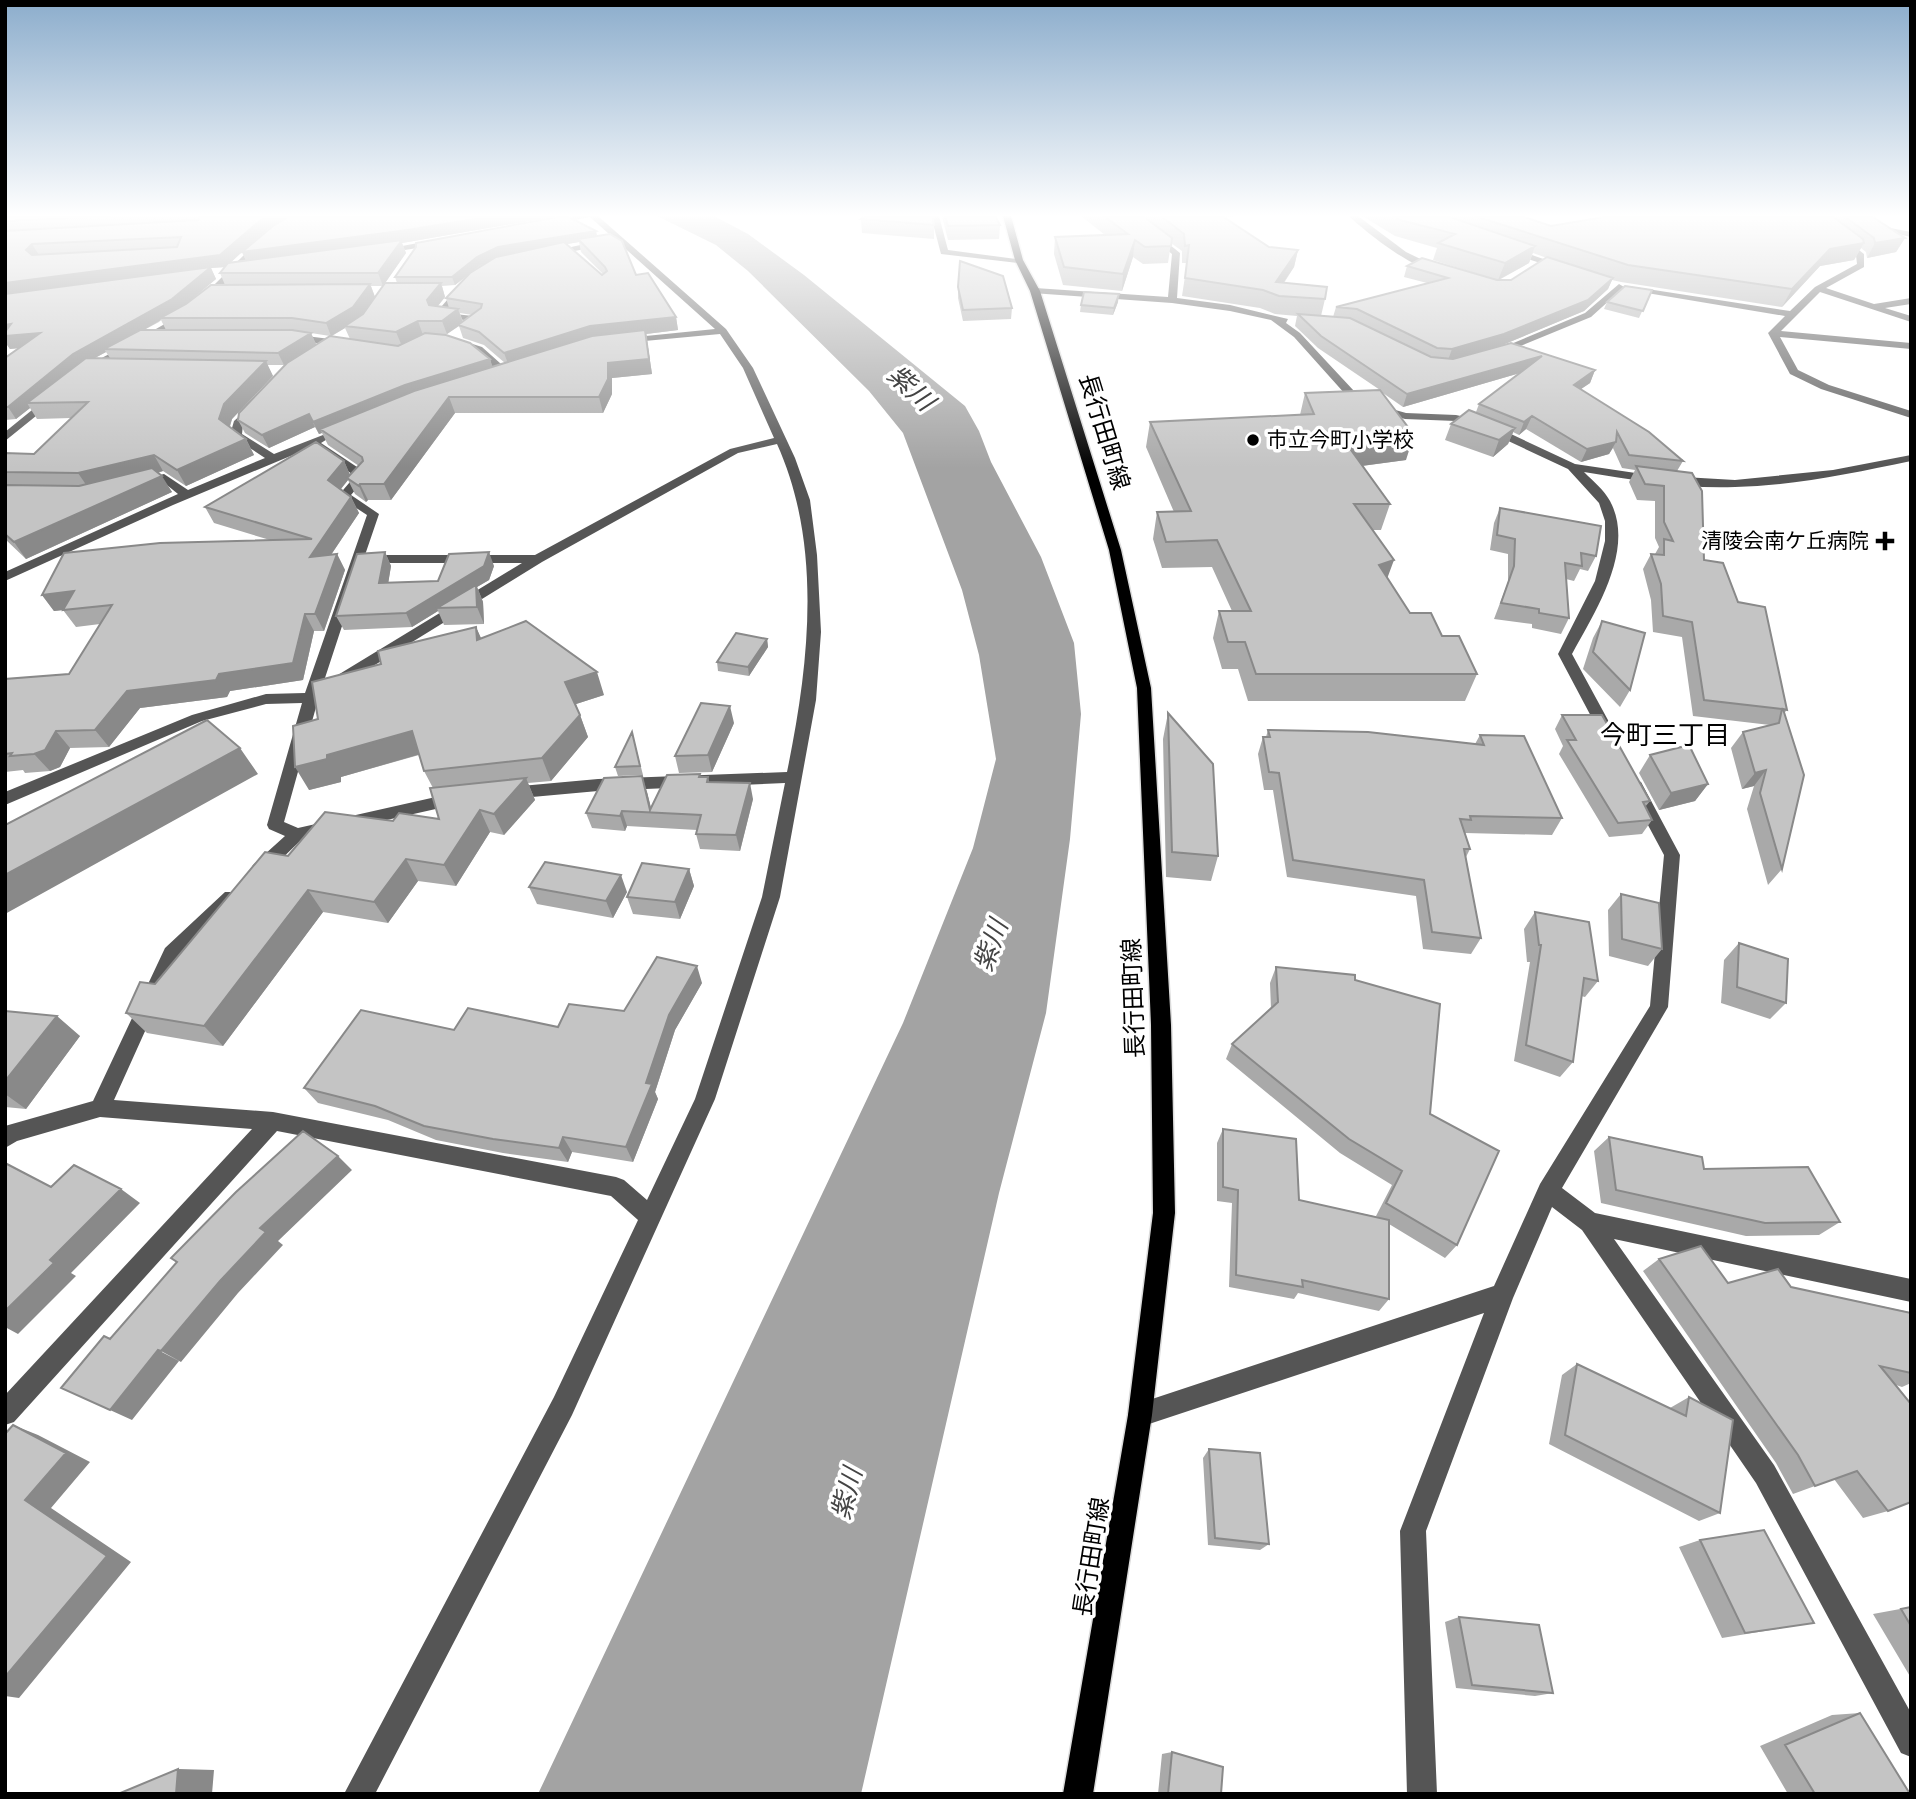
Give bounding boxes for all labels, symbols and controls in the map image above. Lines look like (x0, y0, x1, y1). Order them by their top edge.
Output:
water label: 紫川 (880, 360, 942, 420)
street label: 長行田町線 (1073, 370, 1135, 494)
place label: 市立今町小学校 (1267, 428, 1414, 453)
marker: 市立今町小学校 (1245, 432, 1261, 448)
place label: 清陵会南ケ丘病院 (1701, 529, 1869, 554)
marker: 清陵会南ケ丘病院 (1875, 531, 1895, 551)
district label: 今町三丁目 (1600, 721, 1730, 752)
water label: 紫川 (969, 913, 1016, 976)
street label: 長行田町線 (1117, 938, 1151, 1058)
water label: 紫川 (826, 1462, 870, 1523)
street label: 長行田町線 (1068, 1495, 1116, 1619)

